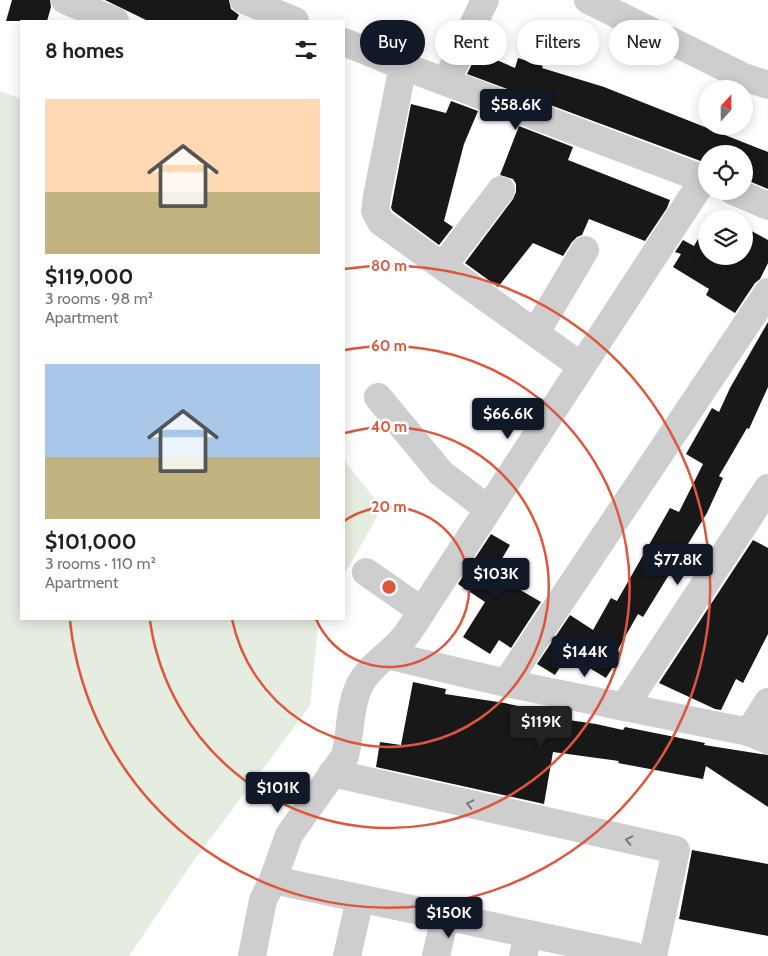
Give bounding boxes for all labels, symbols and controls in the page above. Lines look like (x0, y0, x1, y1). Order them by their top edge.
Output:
chip: Buy (360, 20, 425, 65)
chip: Rent (435, 20, 507, 65)
chip: Filters (517, 20, 599, 65)
chip: New (609, 20, 679, 65)
icon: filters (292, 36, 320, 64)
text: 8 homes (45, 38, 124, 63)
north arrow (698, 80, 752, 135)
map controls (698, 80, 753, 265)
pin: $58.6K (475, 88, 557, 131)
text: $58.6K (491, 95, 541, 114)
icon: home (138, 131, 228, 221)
button: locate (698, 145, 753, 200)
button: layers (698, 210, 753, 265)
text: 80 m (371, 257, 407, 275)
text: $119,000 (45, 264, 133, 289)
text: 3 rooms · 98 m² (45, 289, 153, 308)
text: Apartment (45, 308, 118, 327)
text: 60 m (371, 337, 407, 355)
icon: home (138, 396, 228, 486)
pin: $66.6K (467, 398, 549, 440)
text: $66.6K (483, 404, 533, 423)
text: 40 m (371, 418, 407, 436)
text: 20 m (372, 498, 406, 516)
text: $101,000 (45, 529, 137, 554)
pin: $77.8K (637, 544, 719, 586)
text: $77.8K (654, 550, 702, 569)
text: 3 rooms · 110 m² (45, 554, 156, 573)
pin: $103K (461, 558, 531, 600)
text: $103K (473, 564, 519, 583)
text: Apartment (45, 573, 118, 592)
centre of rings (380, 578, 398, 596)
pin: $144K (550, 636, 620, 678)
text: $144K (562, 642, 608, 661)
pin: $119K (506, 706, 576, 748)
text: $119K (521, 712, 561, 731)
pin: $101K (243, 772, 313, 814)
text: $101K (257, 778, 299, 797)
one-way arrow (466, 799, 475, 810)
one-way arrow (624, 835, 633, 845)
pin: $150K (414, 896, 484, 939)
text: $150K (426, 903, 472, 922)

